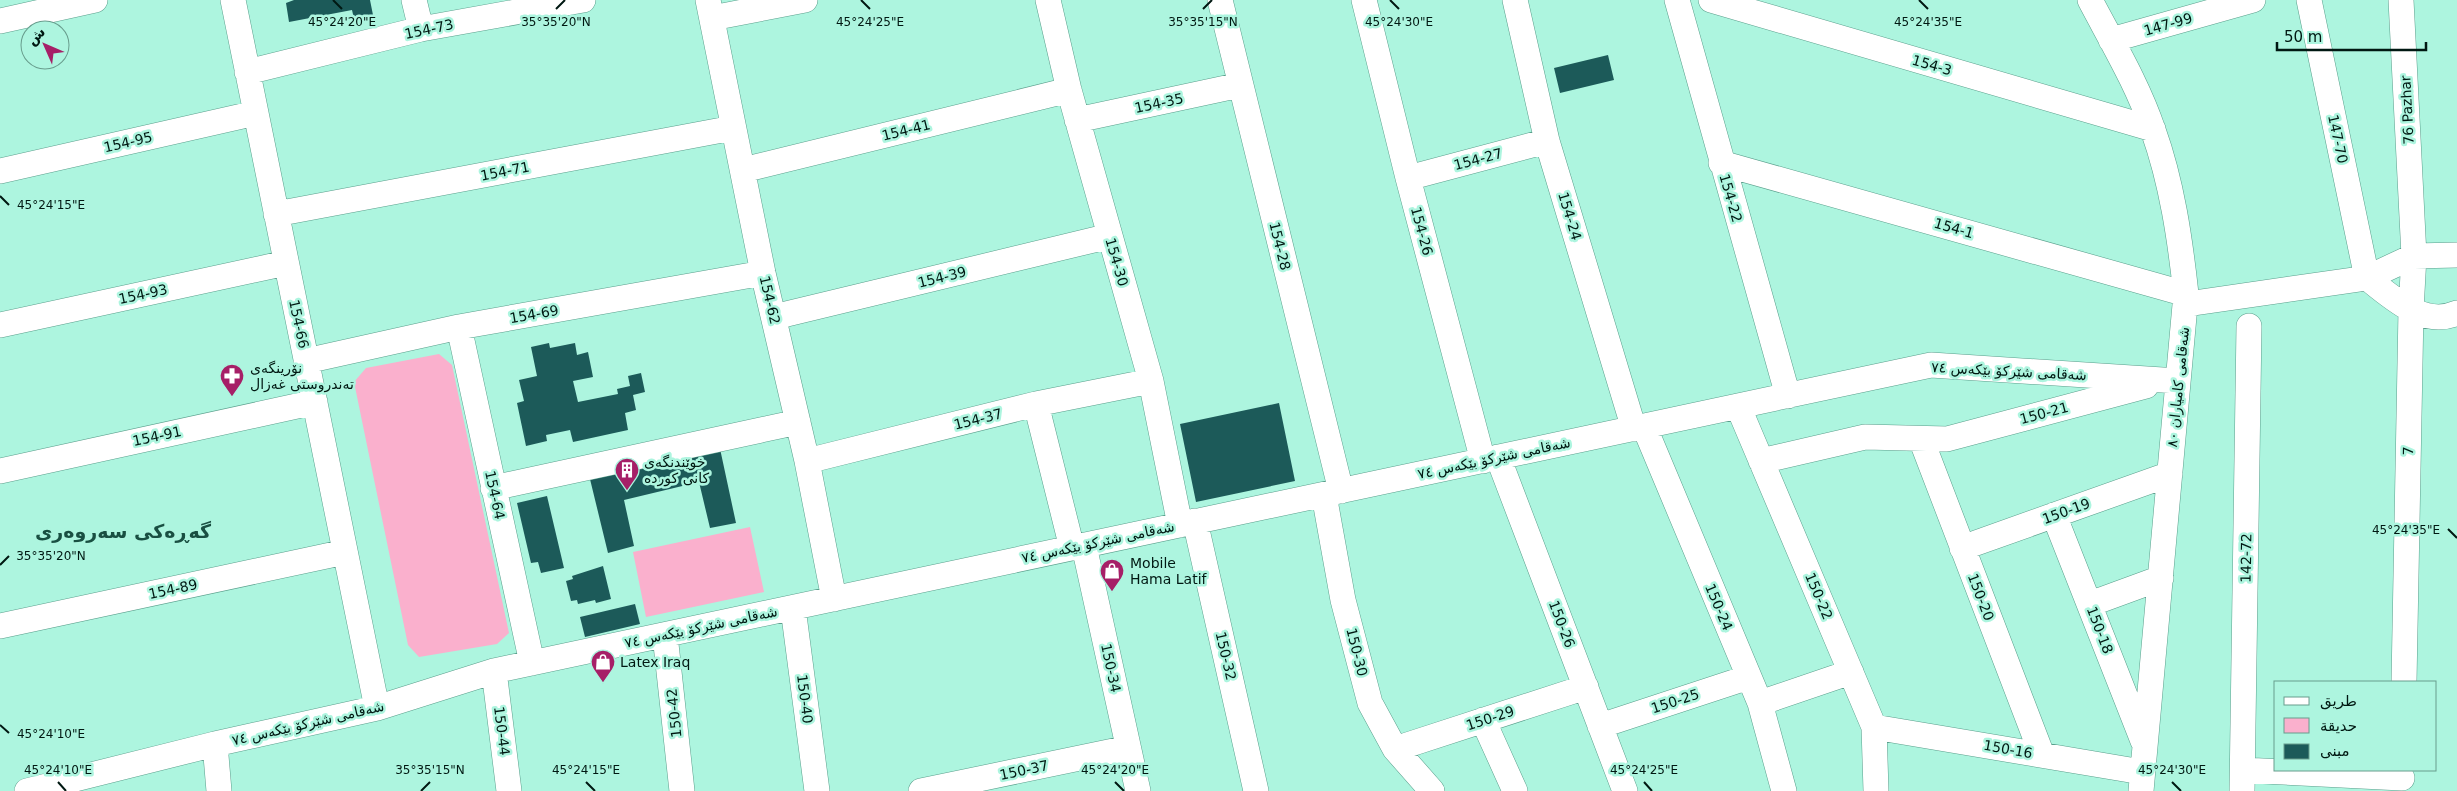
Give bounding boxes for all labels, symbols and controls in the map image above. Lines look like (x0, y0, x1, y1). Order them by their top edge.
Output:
street label: 147-99 (2142, 9, 2194, 39)
text: 45°24'20"E (308, 15, 376, 29)
text: 35°35'20"N (521, 15, 591, 29)
text: 45°24'25"E (836, 15, 904, 29)
text: 35°35'15"N (1168, 15, 1238, 29)
text: 45°24'30"E (1365, 15, 1433, 29)
text: 45°24'35"E (1894, 15, 1962, 29)
street label: 154-73 (403, 16, 455, 42)
north arrow (20, 20, 70, 70)
scale bar (2277, 20, 2426, 52)
text: ش (23, 23, 48, 48)
text: 50 m (2284, 28, 2322, 46)
street label: 154-3 (1910, 52, 1954, 78)
street label: 76 Pazhar (2397, 75, 2417, 145)
street label: 154-35 (1133, 90, 1185, 116)
street label: 147-70 (2325, 113, 2351, 165)
street label: 154-41 (880, 116, 932, 144)
street label: 154-95 (102, 129, 154, 155)
street label: 154-27 (1452, 145, 1504, 173)
street label: 154-71 (479, 158, 531, 184)
street label: 154-22 (1716, 172, 1746, 224)
street label: 154-24 (1555, 190, 1585, 242)
text: 45°24'15"E (17, 198, 85, 212)
street label: 154-26 (1408, 205, 1436, 257)
street label: 154-1 (1932, 215, 1976, 241)
street label: 154-28 (1266, 220, 1294, 272)
street label: 154-30 (1102, 236, 1132, 288)
street label: 154-39 (916, 263, 968, 291)
street label: 154-62 (757, 274, 783, 326)
street label: 154-93 (117, 281, 169, 307)
street label: 154-66 (286, 298, 312, 350)
street label: 154-69 (508, 302, 560, 326)
street label: شەقامی کامیاران ٨٠ (2164, 326, 2193, 448)
street label: شەقامی شێرکۆ بێکەس ٧٤ (1931, 359, 2087, 384)
place label: نۆرینگەی تەندروستی غەزال (250, 360, 354, 393)
pharmacy icon: نۆرینگەی تەندروستی غەزال (219, 363, 245, 397)
street label: 150-21 (2018, 399, 2070, 427)
street label: 154-37 (952, 405, 1004, 433)
street label: 154-91 (131, 423, 183, 449)
street label: شەقامی شێرکۆ بێکەس ٧٤ (1416, 434, 1572, 483)
street label: 7 (2400, 446, 2416, 456)
place label: خوێندنگەی کانی کوردە (644, 454, 710, 487)
building icon: خوێندنگەی کانی کوردە (614, 457, 640, 491)
street label: 154-64 (482, 469, 508, 521)
street label: 150-19 (2040, 495, 2092, 527)
street label: شەقامی شێرکۆ بێکەس ٧٤ (1020, 518, 1176, 567)
district label: گەڕەکی سەروەری (35, 520, 212, 543)
text: 45°24'35"E (2372, 523, 2440, 537)
street label: 142-72 (2238, 533, 2254, 583)
text: 35°35'20"N (16, 549, 86, 563)
place label: Mobile Hama Latif (1130, 555, 1208, 587)
shop icon: Mobile Hama Latif (1099, 558, 1125, 592)
street label: 150-22 (1802, 570, 1836, 622)
street label: 150-20 (1965, 571, 1997, 623)
street label: 154-89 (147, 576, 199, 602)
street label: 150-24 (1702, 581, 1736, 633)
street label: 150-26 (1546, 598, 1578, 650)
street label: شەقامی شێرکۆ بێکەس ٧٤ (623, 603, 779, 652)
street label: 150-18 (2084, 604, 2116, 656)
street label: 150-30 (1343, 626, 1371, 678)
street label: 150-32 (1213, 630, 1239, 682)
street label: 150-34 (1098, 642, 1124, 694)
shop icon: Latex Iraq (590, 649, 616, 683)
place label: Latex Iraq (620, 654, 690, 670)
street label: 150-40 (794, 673, 816, 725)
legend (2274, 681, 2437, 771)
street label: 150-25 (1649, 686, 1701, 716)
street label: 150-42 (663, 688, 685, 738)
text: طريق (2320, 692, 2357, 710)
street label: شەقامی شێرکۆ بێکەس ٧٤ (230, 698, 386, 749)
street label: 150-29 (1464, 703, 1516, 733)
street label: 150-44 (491, 705, 513, 757)
text: حديقة (2320, 717, 2357, 735)
text: 45°24'10"E (17, 727, 85, 741)
street label: 150-16 (1982, 737, 2034, 761)
text: مبنى (2320, 742, 2350, 760)
street label: 150-37 (998, 757, 1050, 783)
text: 45°24'10"E (24, 763, 92, 777)
text: 35°35'15"N (395, 763, 465, 777)
text: 45°24'15"E (552, 763, 620, 777)
text: 45°24'20"E (1081, 763, 1149, 777)
text: 45°24'25"E (1610, 763, 1678, 777)
text: 45°24'30"E (2138, 763, 2206, 777)

